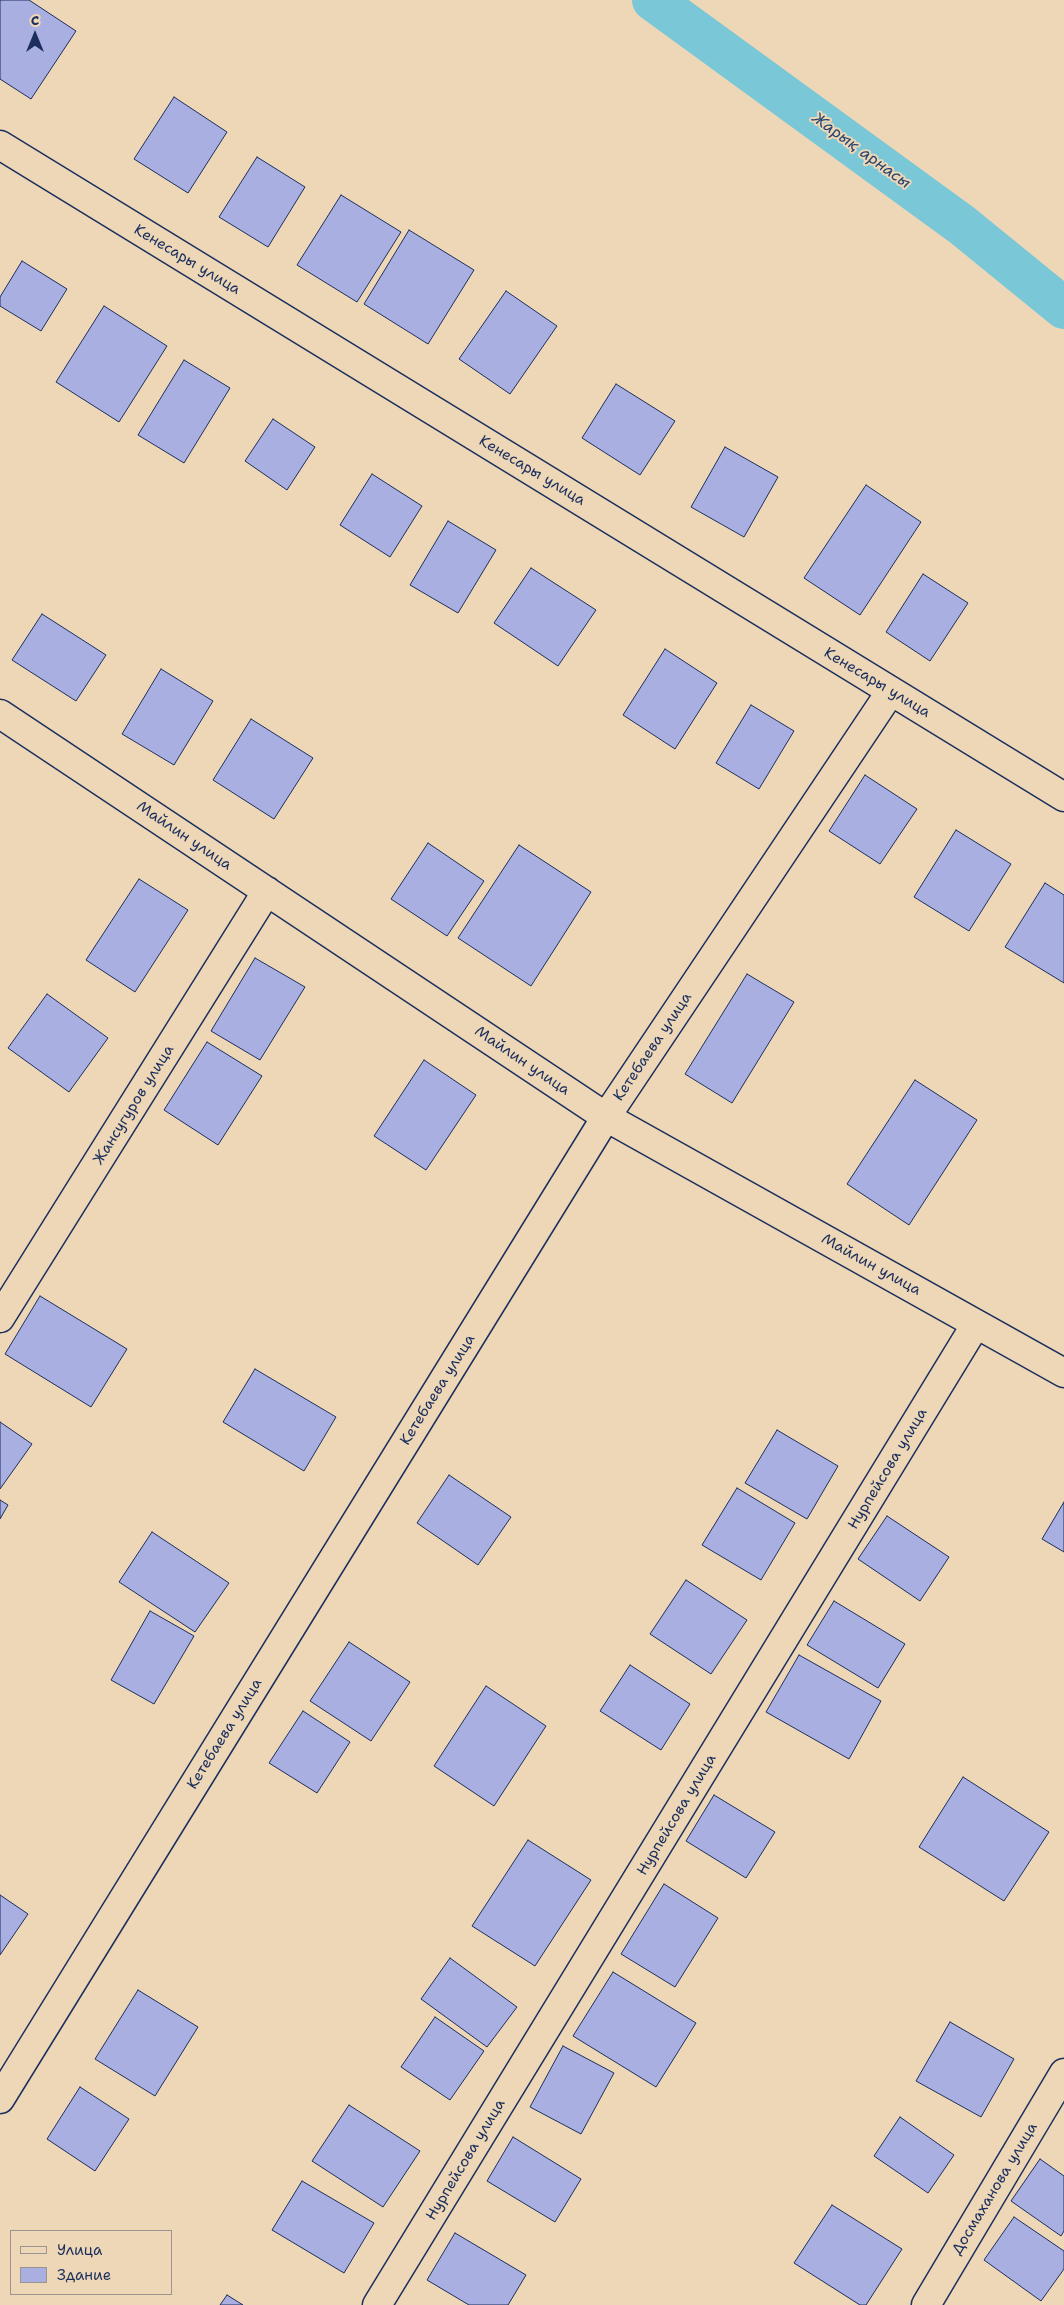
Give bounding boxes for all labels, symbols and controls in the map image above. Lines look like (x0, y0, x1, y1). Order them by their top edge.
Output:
north arrow (10, 10, 60, 60)
text: С (31, 11, 39, 29)
water label: Жарық арнасы (808, 109, 914, 193)
street label: Кенесары улица (131, 221, 243, 299)
street label: Кенесары улица (476, 432, 588, 510)
street label: Кенесары улица (821, 644, 933, 722)
street label: Майлин улица (133, 798, 235, 874)
street label: Кетебаева улица (610, 989, 696, 1105)
street label: Майлин улица (471, 1023, 573, 1099)
street label: Жансугуров улица (90, 1042, 178, 1168)
street label: Майлин улица (818, 1230, 924, 1300)
street label: Кетебаева улица (397, 1331, 479, 1449)
street label: Нурпейсова улица (845, 1405, 931, 1533)
street label: Кетебаева улица (184, 1675, 266, 1793)
street label: Нурпейсова улица (634, 1751, 720, 1879)
street label: Нурпейсова улица (423, 2096, 509, 2224)
street label: Досмаханова улица (948, 2120, 1042, 2258)
legend (10, 2230, 172, 2295)
text: Улица (57, 2240, 102, 2260)
text: Здание (57, 2265, 111, 2285)

